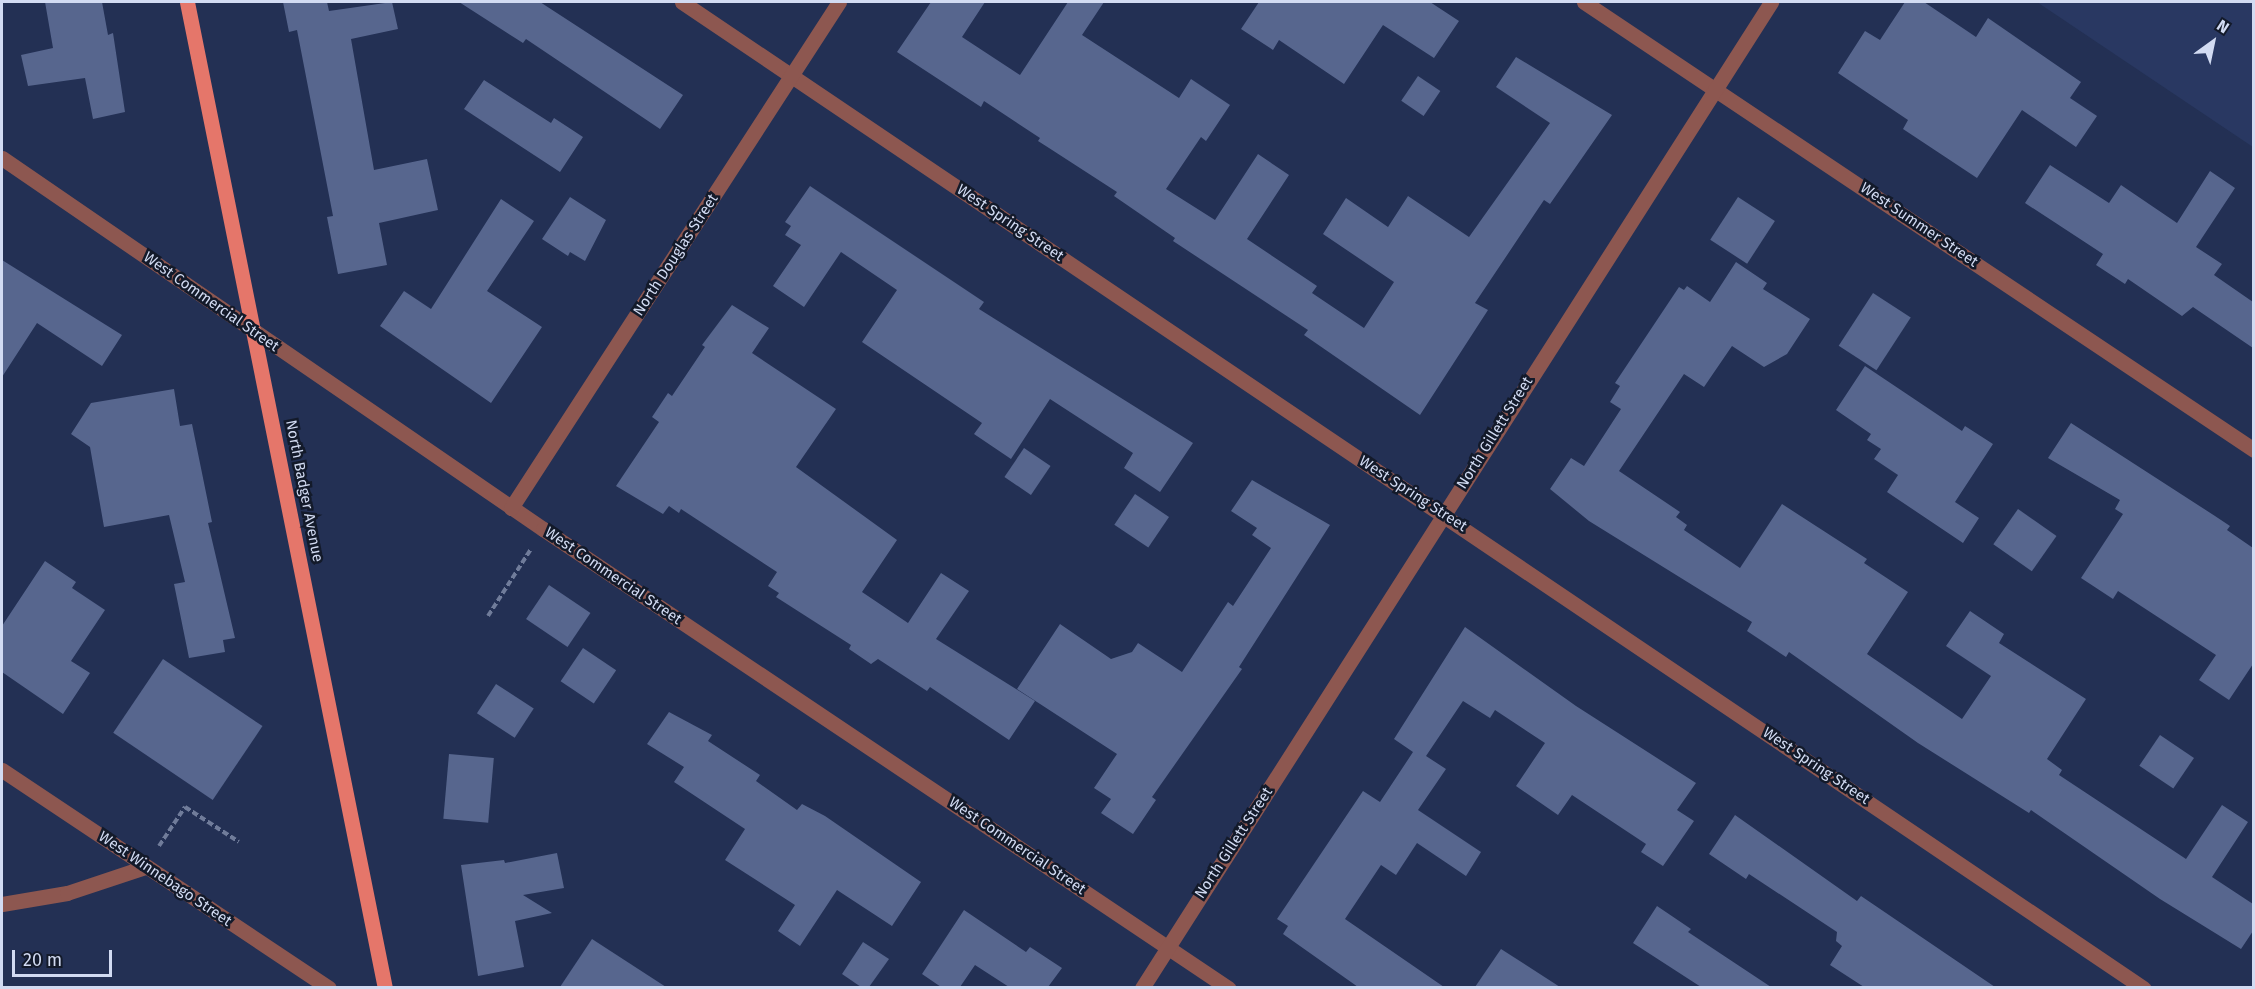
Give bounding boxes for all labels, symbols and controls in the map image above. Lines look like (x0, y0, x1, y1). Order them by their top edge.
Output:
north arrow (2183, 12, 2243, 72)
text: N (2213, 16, 2233, 37)
street label: West Summer Street (1857, 179, 1981, 271)
street label: West Spring Street (953, 181, 1067, 265)
street label: North Douglas Street (630, 191, 722, 319)
street label: West Commercial Street (140, 248, 282, 356)
street label: North Gillett Street (1453, 374, 1537, 492)
street label: North Badger Avenue (281, 418, 327, 564)
street label: West Spring Street (1356, 452, 1470, 536)
street label: West Commercial Street (541, 523, 685, 629)
street label: West Spring Street (1759, 724, 1873, 808)
street label: North Gillett Street (1191, 784, 1277, 902)
street label: West Commercial Street (945, 793, 1089, 899)
street label: West Winnebago Street (95, 828, 235, 930)
scale bar (15, 938, 116, 976)
text: 20 m (23, 949, 62, 971)

